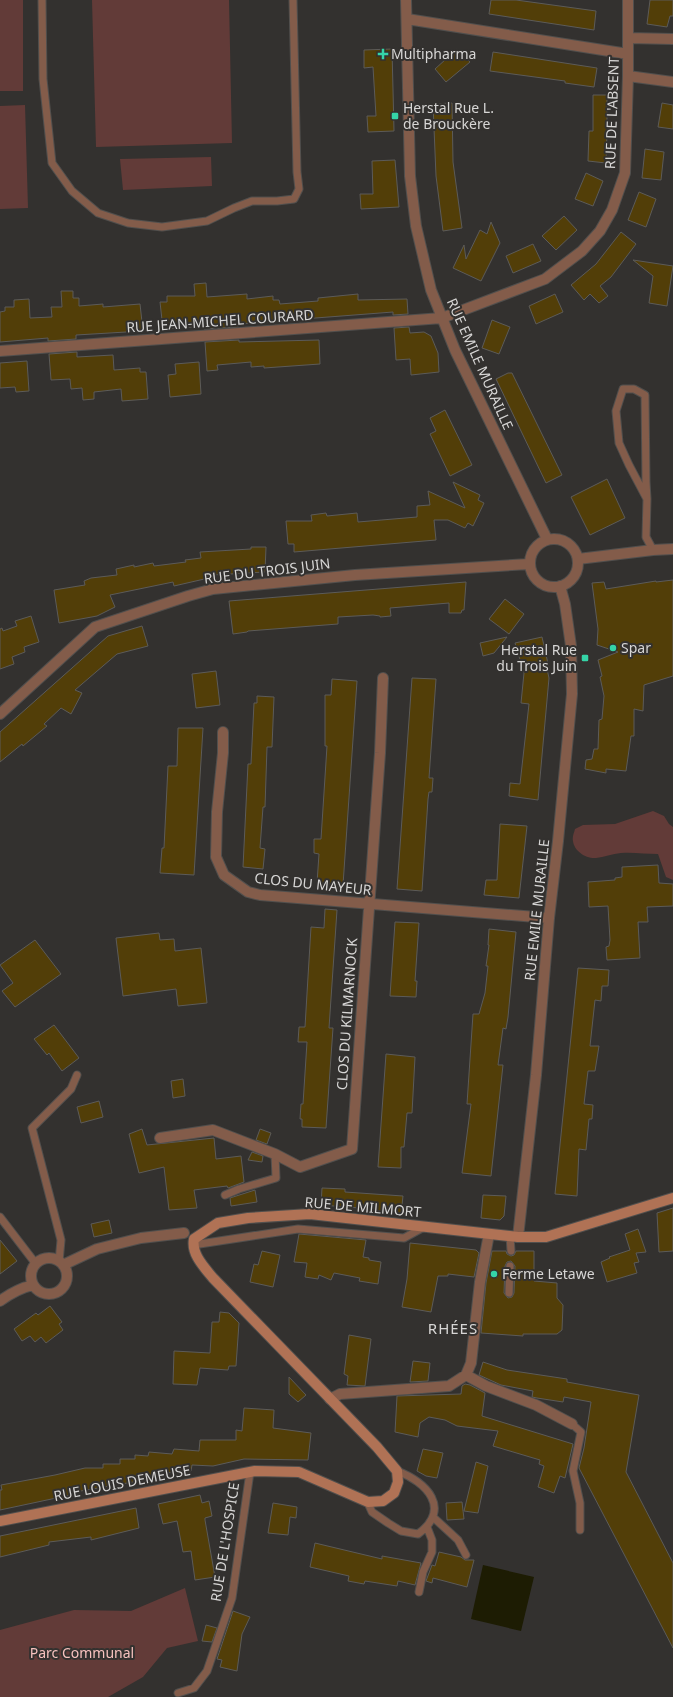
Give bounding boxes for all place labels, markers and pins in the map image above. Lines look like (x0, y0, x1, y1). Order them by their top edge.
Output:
place label: Multipharma (391, 44, 476, 63)
marker: Multipharma (378, 49, 388, 59)
place label: Herstal Rue L. de Brouckère (403, 98, 494, 133)
marker: Herstal Rue L. de Brouckère (390, 111, 400, 121)
place label: Spar (621, 638, 651, 657)
place label: Herstal Rue du Trois Juin (496, 640, 577, 675)
marker: Spar (608, 643, 618, 653)
marker: Herstal Rue du Trois Juin (580, 653, 590, 663)
place label: Ferme Letawe (502, 1264, 595, 1283)
marker: Ferme Letawe (489, 1269, 499, 1279)

